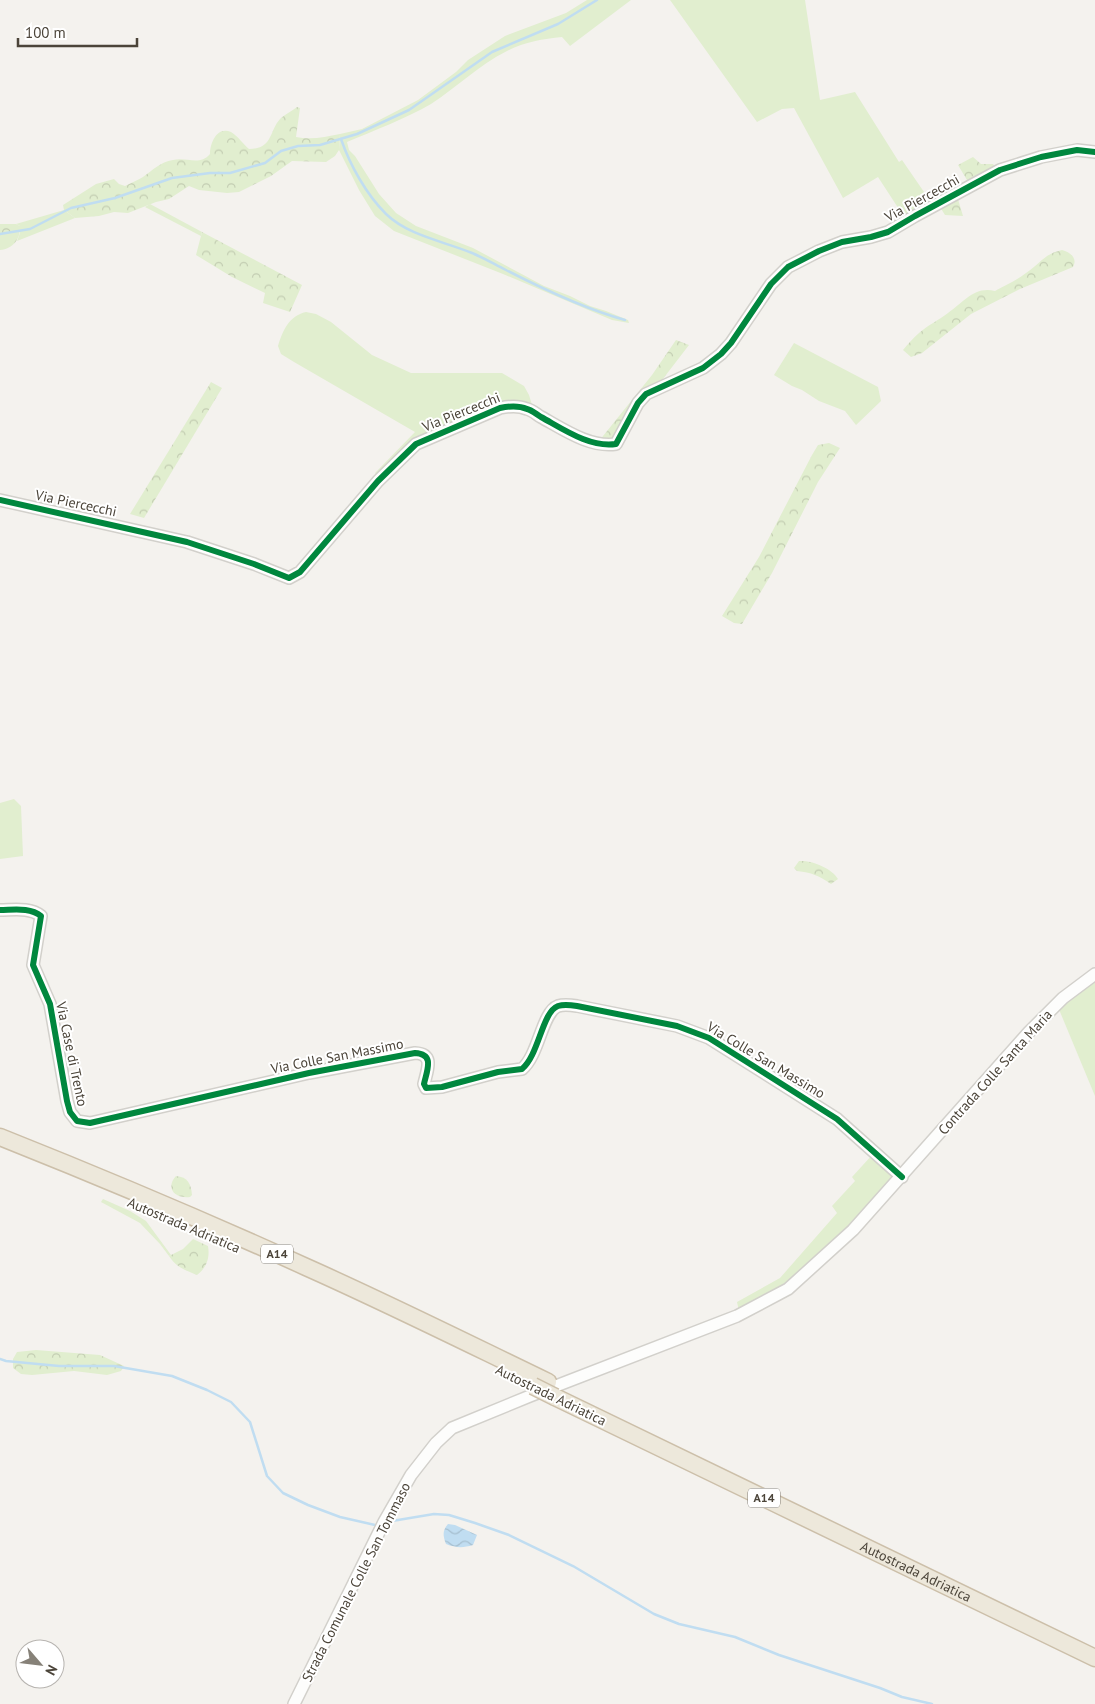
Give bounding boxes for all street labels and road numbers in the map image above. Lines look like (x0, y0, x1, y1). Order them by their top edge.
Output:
street label: Via Piercecchi (881, 170, 962, 226)
street label: Via Piercecchi (418, 388, 503, 436)
street label: Via Piercecchi (33, 485, 118, 520)
street label: Via Case di Trento (52, 999, 92, 1108)
street label: Contrada Colle Santa Maria (934, 1006, 1056, 1138)
street label: Via Colle San Massimo (703, 1017, 828, 1102)
street label: Via Colle San Massimo (268, 1034, 405, 1078)
street label: Autostrada Adriatica (125, 1193, 243, 1257)
road number: A14 (261, 1244, 293, 1264)
street label: Autostrada Adriatica (493, 1360, 609, 1430)
street label: Strada Comunale Colle San Tommaso (298, 1479, 414, 1685)
road number: A14 (748, 1489, 780, 1508)
street label: Autostrada Adriatica (858, 1537, 974, 1606)

